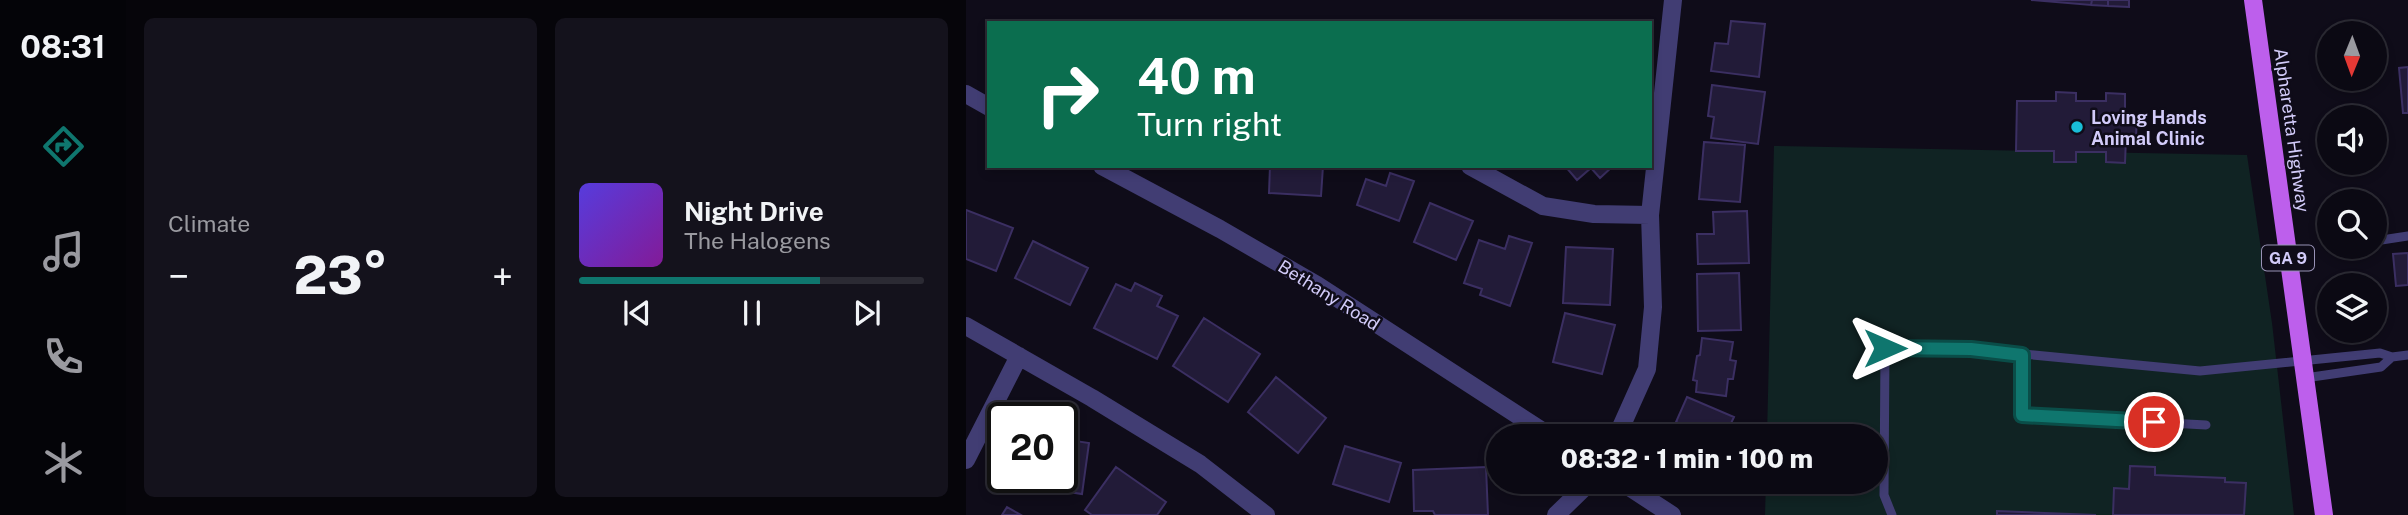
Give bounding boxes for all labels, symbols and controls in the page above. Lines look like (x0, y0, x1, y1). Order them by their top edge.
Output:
north arrow (2317, 21, 2387, 91)
map controls (2317, 21, 2387, 343)
text: 08:31 (20, 28, 106, 65)
street label: Alpharetta Highway (2270, 46, 2314, 214)
text: 40 m (1137, 47, 1256, 105)
icon: right (1022, 49, 1113, 140)
button: sound (2317, 105, 2387, 175)
text: Turn right (1137, 106, 1282, 143)
place label: Loving Hands Animal Clinic (2091, 107, 2207, 149)
marker: Loving Hands Animal Clinic (2069, 119, 2085, 135)
icon: directions (39, 122, 88, 171)
button: search (2317, 189, 2387, 259)
text: Night Drive (684, 196, 824, 227)
text: Climate (168, 210, 250, 237)
icon: music (39, 227, 88, 276)
text: The Halogens (684, 227, 831, 254)
text: 23° (293, 245, 388, 306)
road number: GA 9 (2262, 246, 2314, 270)
text: − (168, 254, 189, 299)
text: + (492, 254, 513, 299)
street label: Bethany Road (1274, 255, 1384, 335)
button: layers (2317, 273, 2387, 343)
icon: previous (618, 294, 656, 332)
icon: pause (733, 294, 771, 332)
icon: next (848, 294, 886, 332)
position arrow (1848, 311, 1922, 385)
icon: phone (39, 332, 88, 381)
pin (2124, 392, 2184, 452)
speed limit sign: 20 (987, 402, 1078, 493)
icon: arrive (2135, 403, 2173, 441)
icon: climate (39, 438, 88, 487)
text: 08:32 · 1 min · 100 m (1561, 443, 1813, 474)

